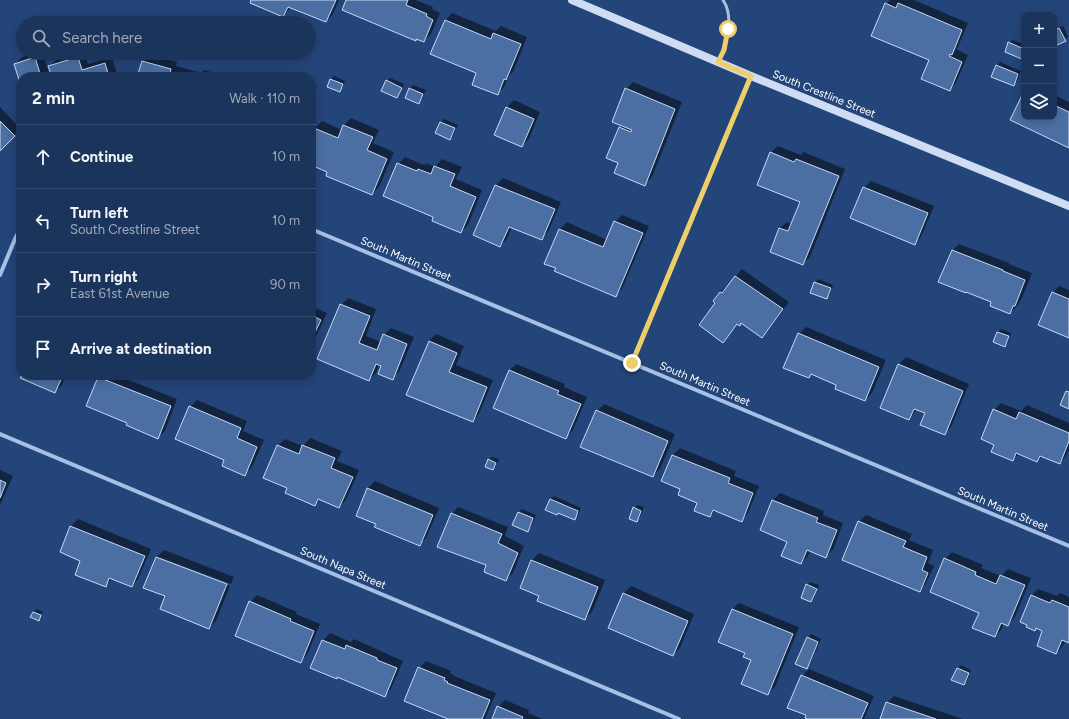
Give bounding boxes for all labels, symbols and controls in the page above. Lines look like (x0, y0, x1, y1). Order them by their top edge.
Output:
map controls (1021, 12, 1057, 120)
button: + (1021, 12, 1057, 48)
search box (16, 16, 316, 60)
route start (719, 20, 737, 38)
icon: search (30, 27, 52, 49)
text: Search here (62, 29, 142, 47)
button: − (1021, 48, 1057, 84)
street label: South Crestline Street (771, 67, 877, 121)
button: layers (1021, 84, 1057, 120)
text: 2 min (32, 88, 75, 108)
text: Walk · 110 m (229, 91, 300, 106)
icon: ahead (32, 146, 54, 168)
text: Continue (70, 148, 133, 166)
text: 10 m (272, 149, 300, 164)
text: Turn left (70, 204, 128, 222)
icon: left (32, 210, 54, 232)
text: 10 m (272, 213, 300, 228)
text: South Crestline Street (70, 222, 200, 237)
street label: South Martin Street (359, 234, 453, 284)
text: Turn right (70, 268, 138, 286)
icon: right (32, 274, 54, 296)
text: 90 m (270, 277, 300, 292)
text: East 61st Avenue (70, 286, 169, 301)
icon: arrive (32, 338, 54, 360)
text: Arrive at destination (70, 340, 211, 358)
route end (623, 354, 641, 372)
street label: South Martin Street (658, 359, 752, 409)
street label: South Martin Street (956, 484, 1050, 534)
street label: South Napa Street (298, 544, 388, 592)

